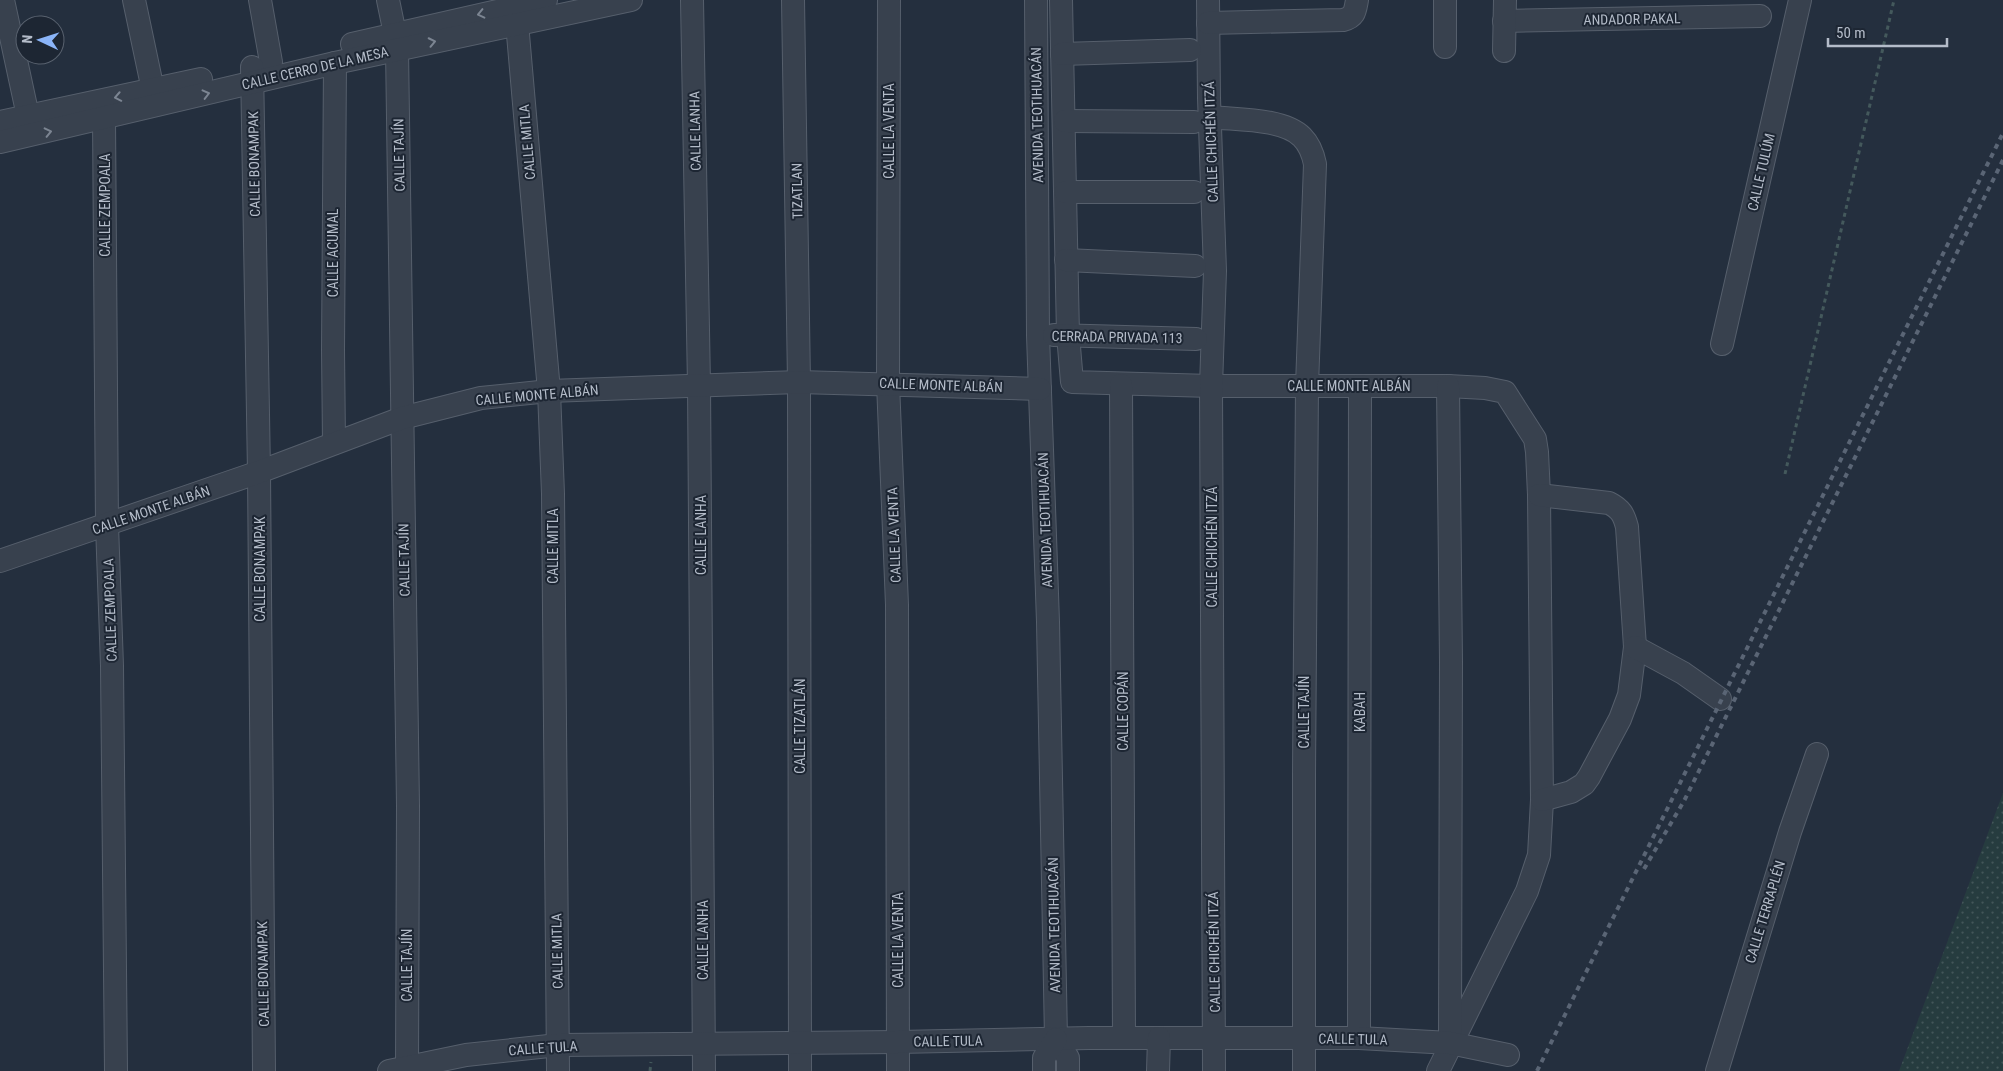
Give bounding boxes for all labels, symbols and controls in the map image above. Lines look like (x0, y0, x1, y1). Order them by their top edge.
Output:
one-way arrow (477, 8, 486, 19)
street label: ANDADOR PAKAL (1583, 10, 1681, 28)
north arrow (15, 15, 65, 65)
scale bar (1828, 15, 1947, 47)
text: 50 m (1836, 24, 1866, 42)
text: N (19, 34, 35, 44)
one-way arrow (428, 37, 437, 48)
street label: CALLE CERRO DE LA MESA (240, 43, 390, 93)
street label: AVENIDA TEOTIHUACÁN (1027, 47, 1046, 183)
street label: CALLE CHICHÉN ITZÁ (1200, 81, 1221, 203)
street label: CALLE LA VENTA (881, 83, 897, 179)
one-way arrow (201, 89, 210, 100)
street label: CALLE LANHA (686, 91, 704, 171)
one-way arrow (114, 92, 123, 102)
street label: CALLE MITLA (516, 104, 538, 180)
street label: CALLE BONAMPAK (245, 111, 263, 217)
street label: CALLE TAJÍN (389, 118, 408, 192)
one-way arrow (43, 127, 52, 138)
street label: CALLE TULÚM (1743, 131, 1778, 212)
street label: CALLE ZEMPOALA (97, 153, 113, 257)
street label: TIZATLAN (789, 163, 805, 219)
street label: CALLE ACUMAL (325, 208, 341, 297)
street label: CERRADA PRIVADA 113 (1051, 328, 1183, 346)
street label: CALLE MONTE ALBÁN (879, 374, 1003, 395)
street label: CALLE MONTE ALBÁN (1287, 377, 1411, 394)
street label: CALLE MONTE ALBÁN (475, 381, 599, 408)
street label: AVENIDA TEOTIHUACÁN (1034, 452, 1055, 588)
street label: CALLE MONTE ALBÁN (90, 481, 212, 538)
street label: CALLE CHICHÉN ITZÁ (1203, 486, 1220, 608)
street label: CALLE LA VENTA (884, 487, 904, 583)
street label: CALLE LANHA (693, 495, 709, 575)
street label: CALLE MITLA (545, 508, 561, 584)
street label: CALLE BONAMPAK (252, 516, 268, 622)
street label: CALLE TAJÍN (394, 523, 413, 597)
street label: CALLE ZEMPOALA (100, 558, 120, 662)
street label: CALLE COPÁN (1114, 671, 1131, 751)
street label: CALLE TAJÍN (1295, 676, 1312, 749)
street label: CALLE TIZATLÁN (791, 678, 808, 774)
street label: KABAH (1352, 692, 1368, 732)
street label: AVENIDA TEOTIHUACÁN (1044, 857, 1063, 993)
street label: CALLE TERRAPLÉN (1741, 858, 1788, 965)
street label: CALLE CHICHÉN ITZÁ (1204, 891, 1223, 1013)
street label: CALLE LA VENTA (890, 892, 906, 988)
street label: CALLE LANHA (695, 900, 711, 980)
street label: CALLE MITLA (548, 913, 566, 989)
street label: CALLE BONAMPAK (254, 921, 272, 1027)
street label: CALLE TAJÍN (398, 929, 415, 1002)
street label: CALLE TULA (1318, 1030, 1388, 1048)
street label: CALLE TULA (913, 1032, 983, 1050)
street label: CALLE TULA (508, 1038, 578, 1058)

